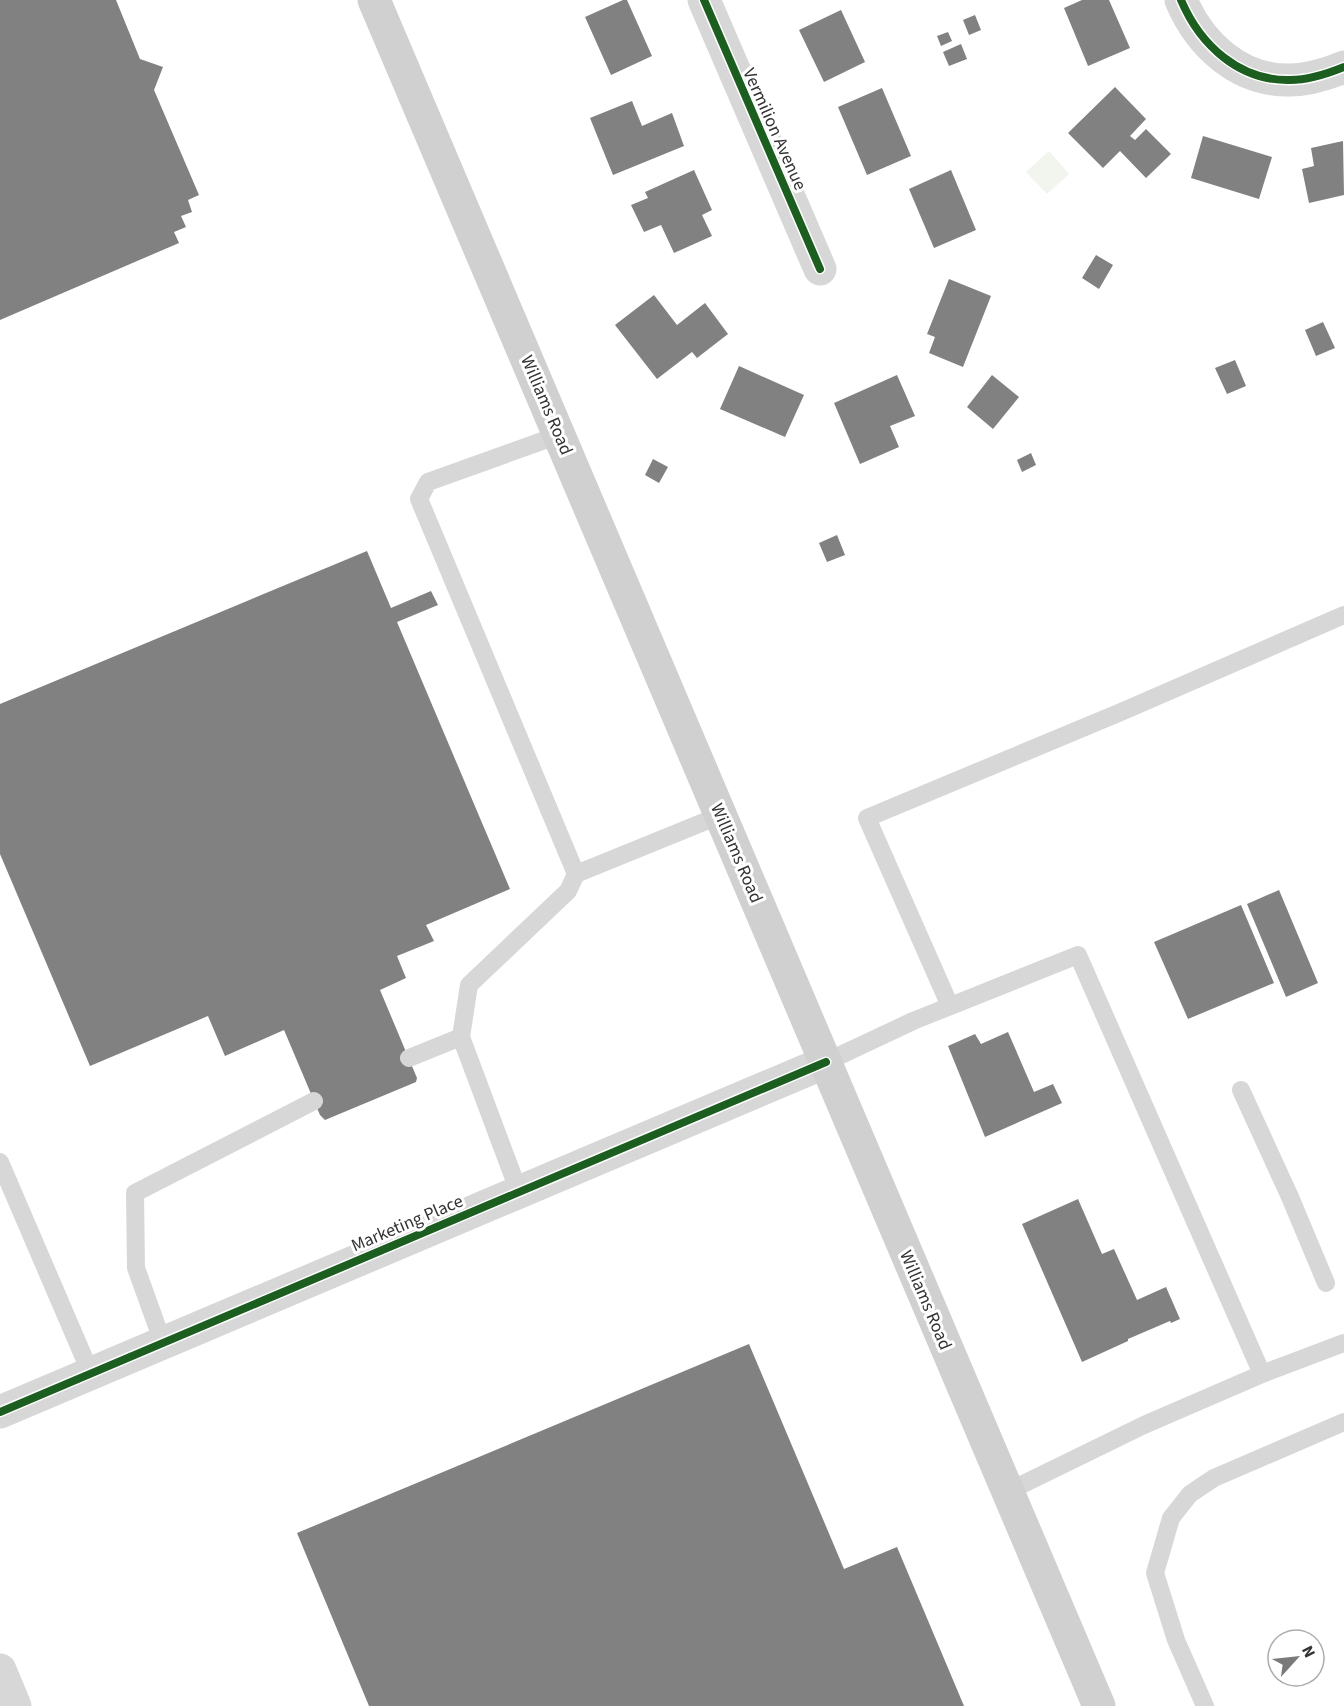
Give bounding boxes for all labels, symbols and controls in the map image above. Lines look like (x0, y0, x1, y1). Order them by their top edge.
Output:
street label: Vermilion Avenue (736, 64, 813, 194)
street label: Williams Road (514, 352, 579, 459)
street label: Williams Road (704, 800, 769, 907)
street label: Marketing Place (347, 1189, 467, 1258)
street label: Williams Road (893, 1247, 958, 1354)
north arrow (1266, 1628, 1326, 1688)
text: N (1296, 1642, 1321, 1661)

